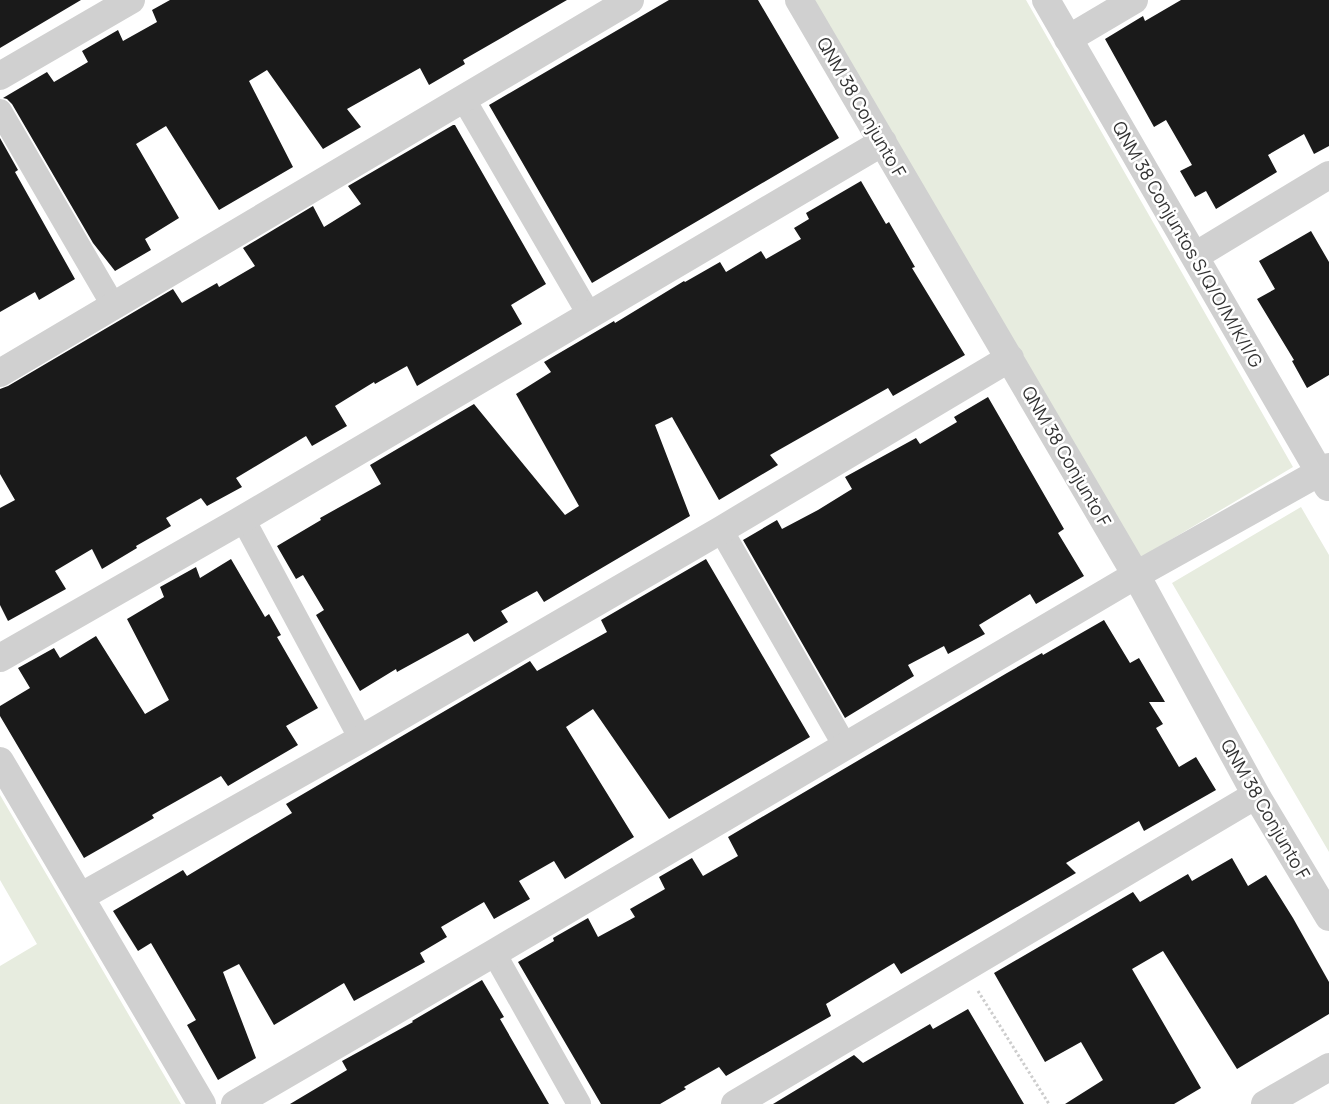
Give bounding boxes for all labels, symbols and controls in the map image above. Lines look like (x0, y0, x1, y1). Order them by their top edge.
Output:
street label: QNM 38 Conjunto F (812, 32, 912, 182)
street label: QNM 38 Conjuntos S/Q/O/M/K/I/G (1108, 117, 1269, 372)
street label: QNM 38 Conjunto F (1017, 381, 1117, 531)
street label: QNM 38 Conjunto F (1216, 734, 1316, 884)

